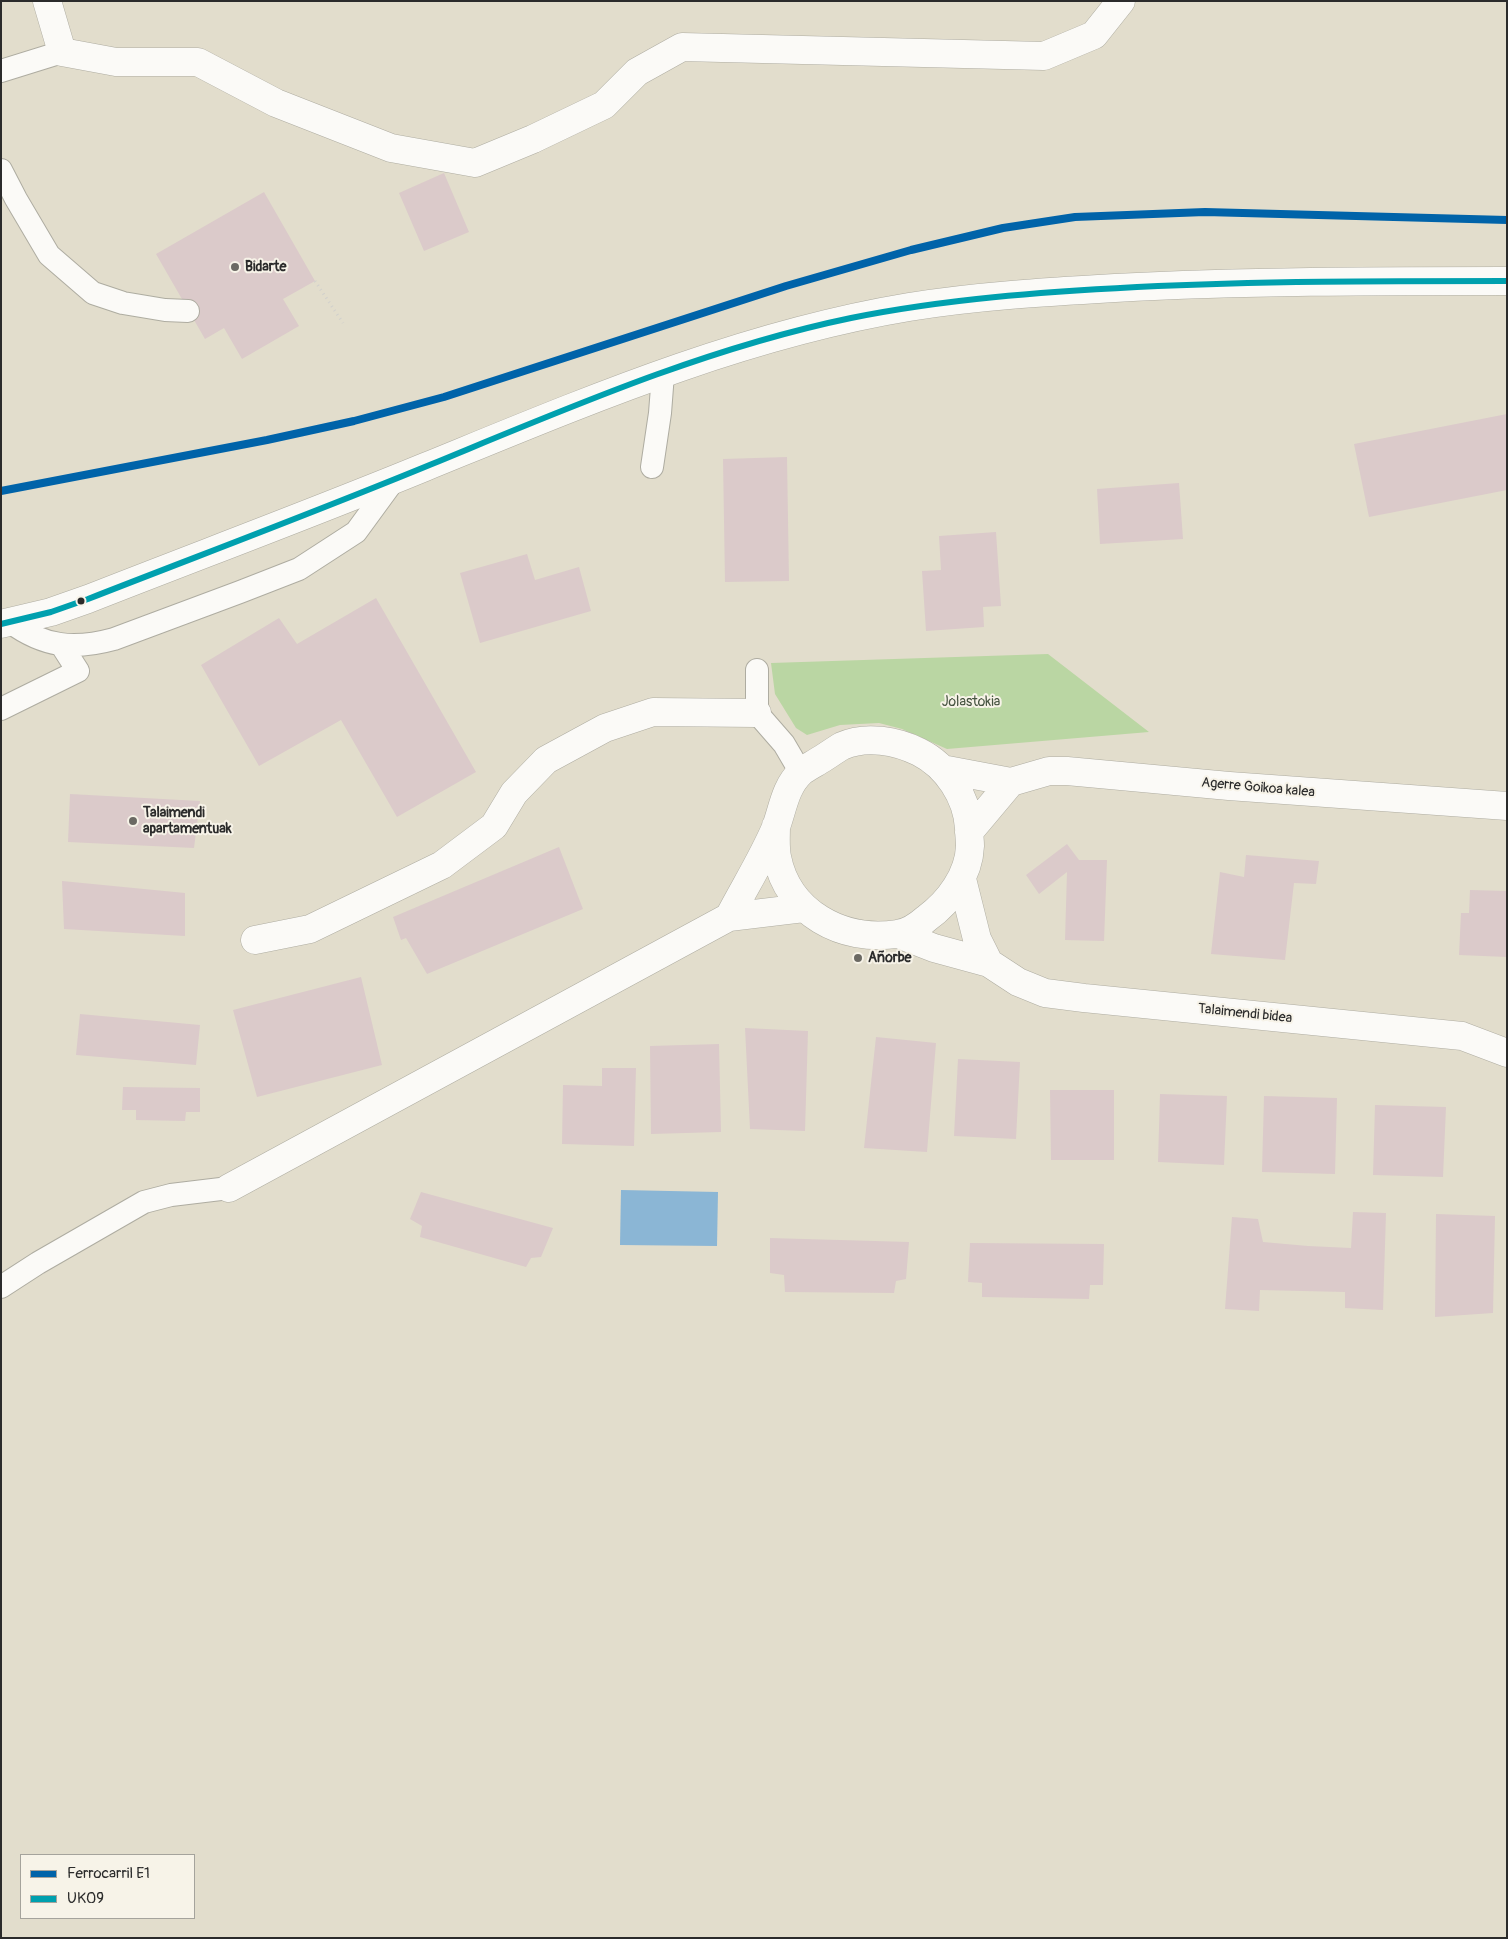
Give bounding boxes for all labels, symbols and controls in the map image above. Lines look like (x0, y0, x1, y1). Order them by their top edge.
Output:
place label: Bidarte (245, 259, 286, 275)
marker: Bidarte (229, 261, 241, 273)
unlabelled marker (76, 596, 86, 606)
park label: Jolastokia (942, 694, 1000, 710)
street label: Agerre Goikoa kalea (1200, 775, 1316, 801)
place label: Talaimendi apartamentuak (143, 805, 232, 838)
marker: Talaimendi apartamentuak (127, 815, 139, 827)
place label: Añorbe (868, 950, 911, 966)
marker: Añorbe (852, 952, 864, 964)
street label: Talaimendi bidea (1197, 1001, 1293, 1027)
legend (20, 1854, 195, 1919)
text: Ferrocarril E1 (67, 1864, 150, 1883)
text: UK09 (67, 1889, 104, 1908)

